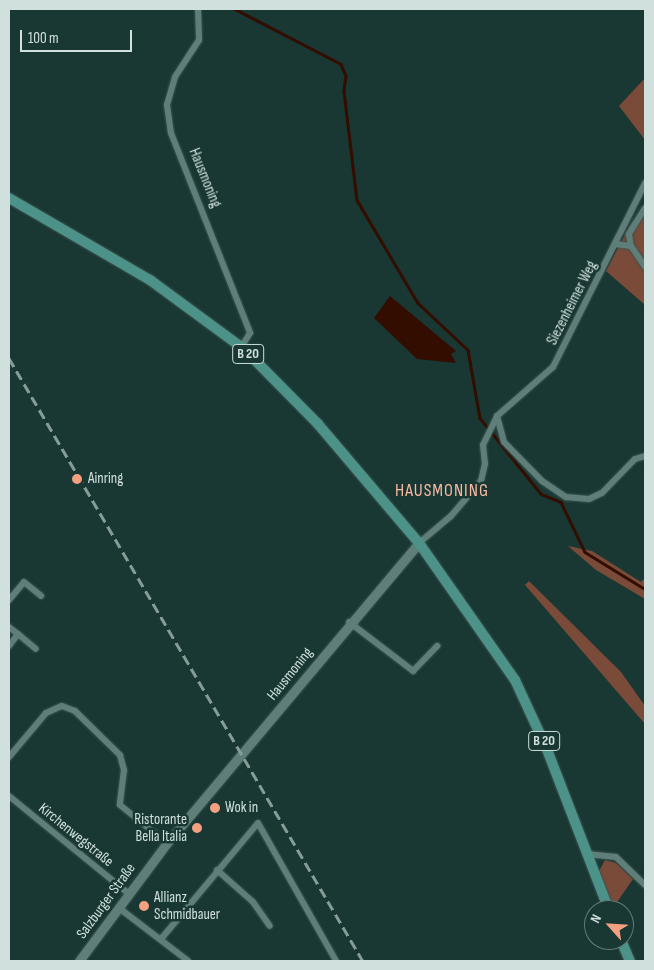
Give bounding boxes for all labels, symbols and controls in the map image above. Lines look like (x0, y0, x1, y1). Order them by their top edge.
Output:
scale bar (22, 20, 135, 52)
text: 100 m (28, 29, 59, 48)
street label: Hausmoning (185, 146, 225, 210)
street label: Siezenheimer Weg (543, 258, 601, 348)
road number: B 20 (232, 342, 264, 366)
place label: Ainring (88, 470, 123, 488)
marker: Ainring (70, 472, 84, 486)
district label: HAUSMONING (394, 480, 490, 502)
street label: Hausmoning (263, 644, 317, 704)
road number: B 20 (528, 729, 560, 752)
street label: Kirchenwegstraße (35, 799, 117, 871)
place label: Wok in (225, 799, 258, 817)
marker: Wok in (209, 802, 221, 814)
place label: Ristorante Bella Italia (134, 810, 187, 845)
marker: Ristorante Bella Italia (191, 822, 203, 834)
street label: Salzburger Straße (73, 860, 139, 942)
place label: Allianz Schmidbauer (154, 888, 220, 923)
marker: Allianz Schmidbauer (138, 900, 150, 912)
north arrow (584, 900, 634, 950)
text: N (587, 912, 605, 926)

